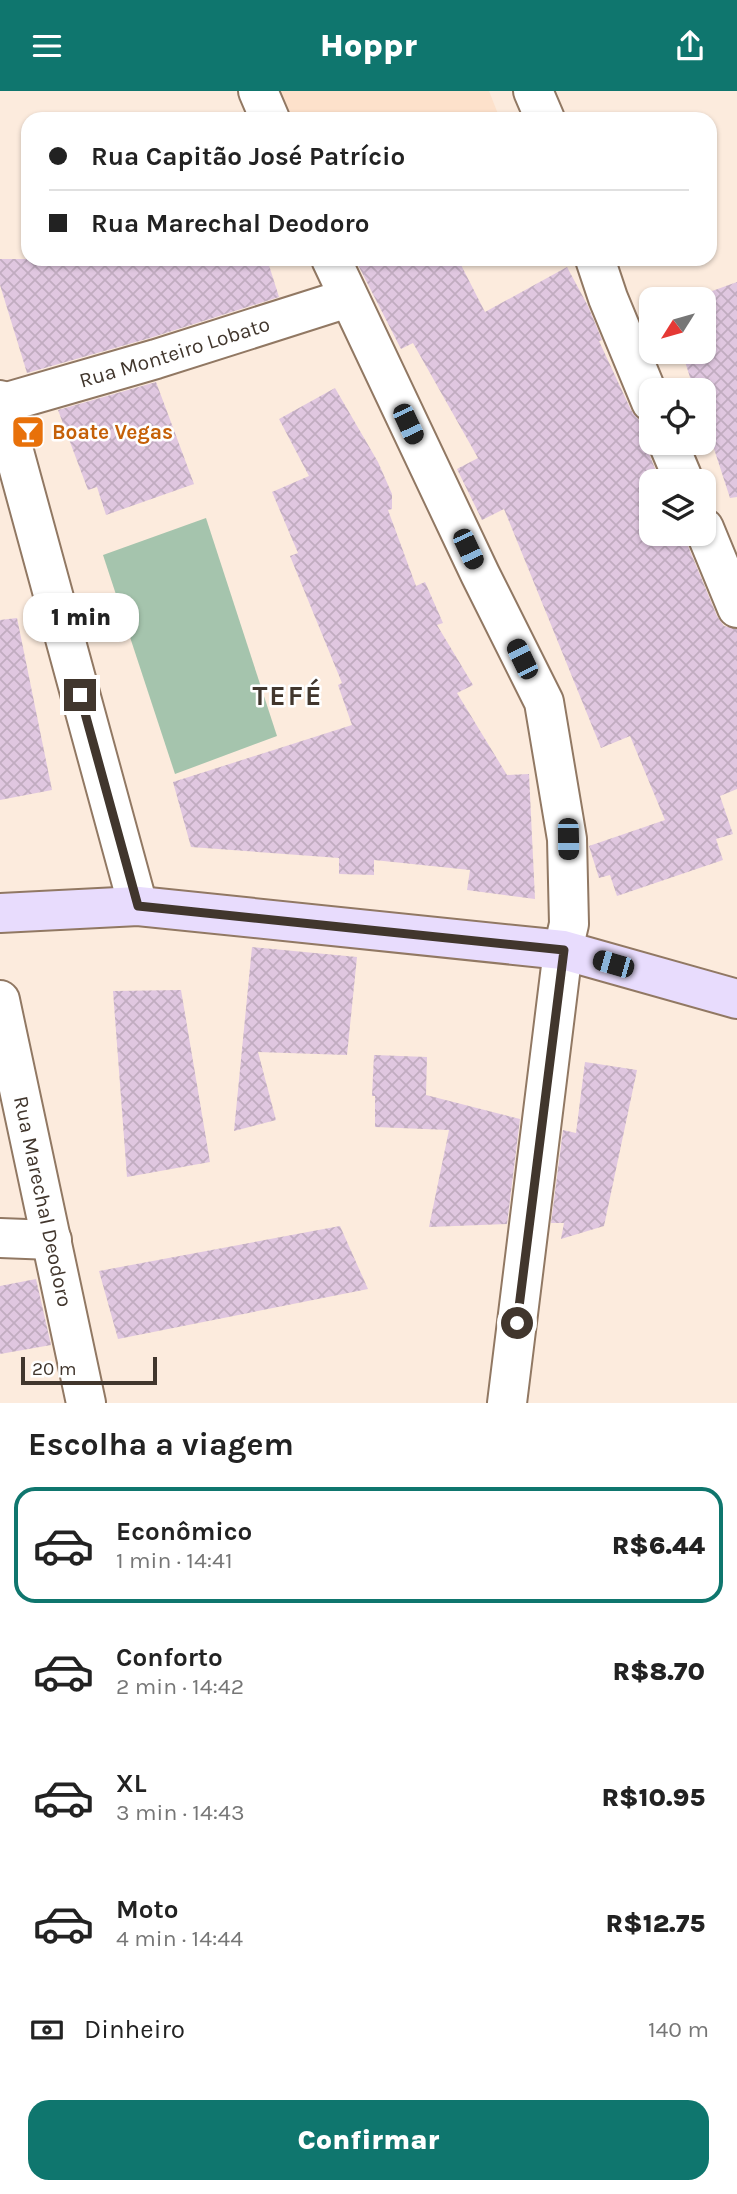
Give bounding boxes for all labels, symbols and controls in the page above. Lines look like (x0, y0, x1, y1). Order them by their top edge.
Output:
icon: menu (28, 27, 66, 65)
text: Hoppr (320, 27, 417, 64)
icon: share (671, 27, 709, 65)
text: Rua Capitão José Patrício (91, 141, 405, 172)
text: Rua Marechal Deodoro (91, 208, 369, 239)
north arrow (639, 287, 716, 364)
map controls (639, 287, 716, 546)
street label: Rua Monteiro Lobato (76, 312, 273, 393)
button: locate (639, 378, 716, 455)
car (390, 401, 427, 447)
bar icon: Boate Vegas (9, 413, 47, 451)
place label: Boate Vegas (52, 420, 173, 444)
button: layers (639, 469, 716, 546)
car (450, 526, 487, 572)
callout: 1 min (22, 594, 138, 643)
text: 1 min (51, 604, 111, 631)
car (504, 636, 541, 682)
district label: TEFÉ (252, 678, 324, 712)
route end (64, 679, 96, 711)
car (558, 818, 579, 860)
car (590, 948, 637, 980)
street label: Rua Marechal Deodoro (9, 1094, 77, 1309)
route start (501, 1307, 533, 1339)
scale bar (21, 1354, 158, 1386)
text: 20 m (32, 1358, 77, 1380)
text: Escolha a viagem (28, 1426, 294, 1463)
icon: car (32, 1514, 95, 1577)
text: Econômico (116, 1516, 252, 1547)
text: R$6.44 (612, 1530, 705, 1561)
text: 1 min · 14:41 (116, 1547, 233, 1574)
icon: car (32, 1640, 95, 1703)
text: Conforto (116, 1642, 223, 1673)
text: R$8.70 (612, 1656, 705, 1687)
text: 2 min · 14:42 (116, 1673, 244, 1700)
icon: car (32, 1766, 95, 1829)
text: XL (116, 1768, 147, 1799)
text: R$10.95 (602, 1782, 705, 1813)
text: 3 min · 14:43 (116, 1799, 245, 1826)
icon: car (32, 1892, 95, 1955)
text: Moto (116, 1894, 178, 1925)
text: R$12.75 (606, 1908, 705, 1939)
text: 4 min · 14:44 (116, 1925, 243, 1952)
icon: cash (28, 2011, 66, 2049)
text: Dinheiro (84, 2014, 185, 2045)
text: 140 m (648, 2016, 709, 2043)
button: Confirmar (28, 2100, 709, 2180)

